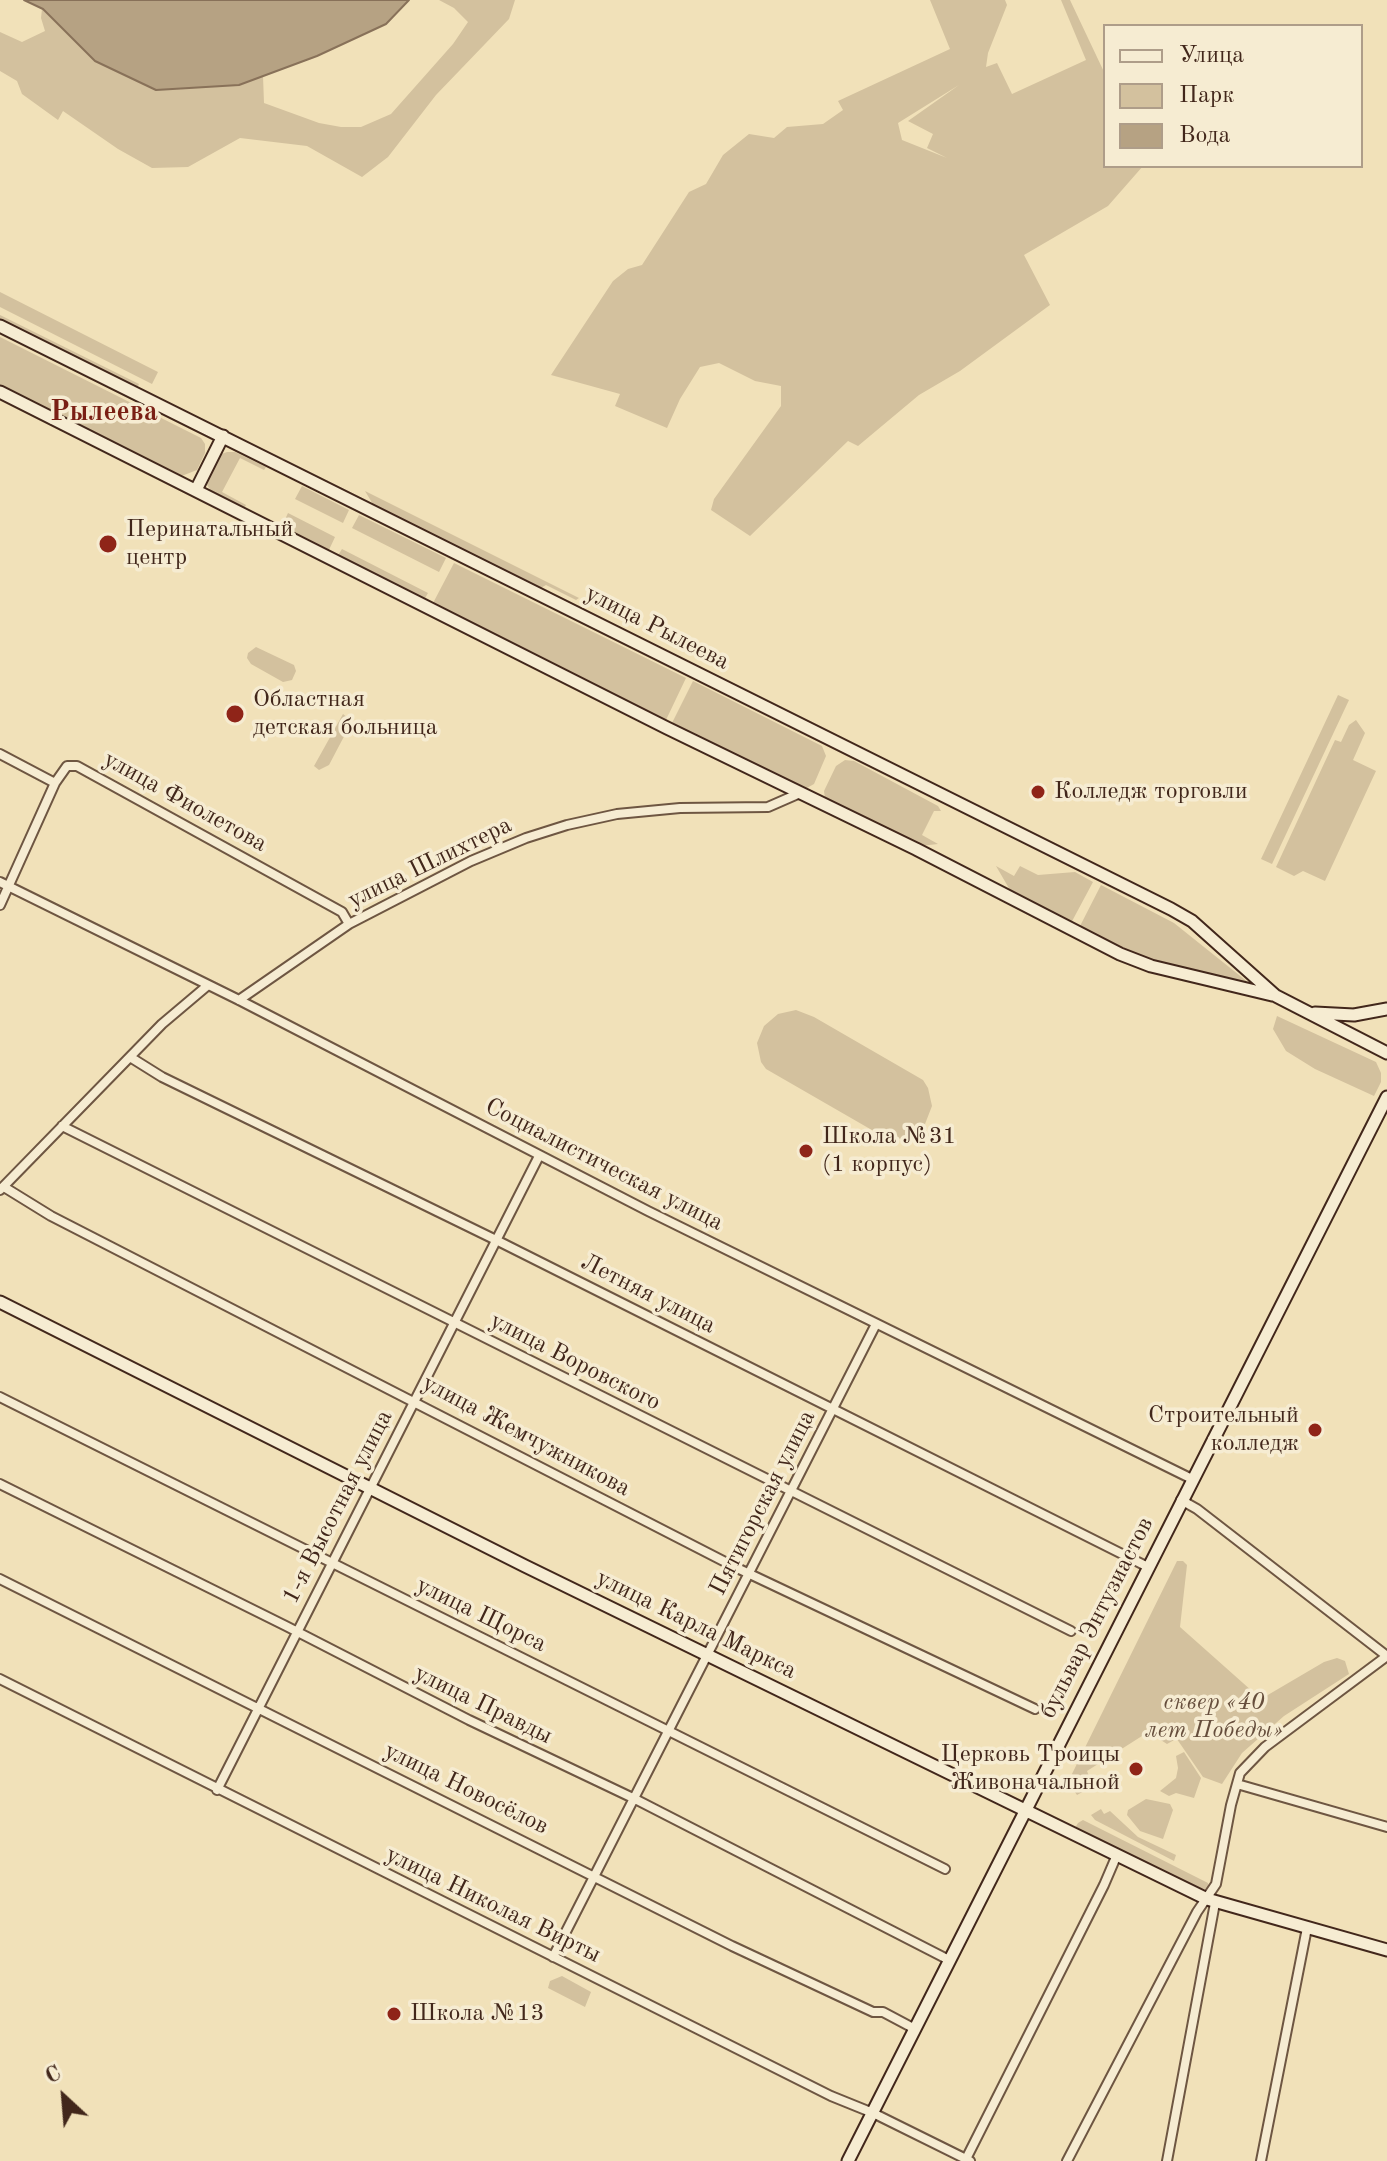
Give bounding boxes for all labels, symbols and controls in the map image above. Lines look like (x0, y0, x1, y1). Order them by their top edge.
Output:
legend (1103, 24, 1363, 168)
text: Улица (1179, 44, 1244, 68)
text: Парк (1179, 84, 1234, 108)
text: Вода (1179, 124, 1230, 148)
district label: Рылеева (50, 396, 158, 430)
place label: Перинатальный центр (126, 516, 293, 572)
marker: Перинатальный центр (97, 533, 119, 555)
street label: улица Рылеева (580, 579, 734, 677)
place label: Областная детская больница (253, 686, 438, 742)
marker: Областная детская больница (224, 703, 246, 725)
street label: улица Фиолетова (98, 745, 272, 859)
place label: Колледж торговли (1054, 778, 1248, 806)
marker: Колледж торговли (1029, 783, 1047, 801)
street label: улица Шлихтера (343, 811, 517, 915)
street label: Социалистическая улица (480, 1092, 728, 1238)
place label: Школа №31 (1 корпус) (822, 1123, 957, 1179)
marker: Школа №31 (1 корпус) (797, 1142, 815, 1160)
street label: Летняя улица (576, 1248, 720, 1340)
street label: улица Воровского (485, 1307, 665, 1417)
street label: улица Жемчужникова (417, 1369, 635, 1503)
place label: Строительный колледж (1148, 1402, 1299, 1458)
street label: 1-я Высотная улица (277, 1405, 399, 1609)
street label: Пятигорская улица (704, 1406, 822, 1600)
marker: Строительный колледж (1306, 1421, 1324, 1439)
street label: бульвар Энтузиастов (1034, 1513, 1160, 1723)
street label: улица Карла Маркса (591, 1564, 801, 1686)
street label: улица Щорса (411, 1571, 551, 1659)
street label: улица Правды (409, 1659, 557, 1751)
park label: cквер «40 лет Победы» (1145, 1689, 1283, 1745)
street label: улица Новосёлов (379, 1737, 553, 1841)
place label: Церковь Троицы Живоначальной (941, 1741, 1120, 1797)
marker: Церковь Троицы Живоначальной (1127, 1760, 1145, 1778)
street label: улица Николая Вирты (381, 1840, 605, 1970)
place label: Школа №13 (410, 2000, 545, 2028)
marker: Школа №13 (385, 2005, 403, 2023)
north arrow (24, 2057, 104, 2137)
text: С (42, 2062, 65, 2089)

